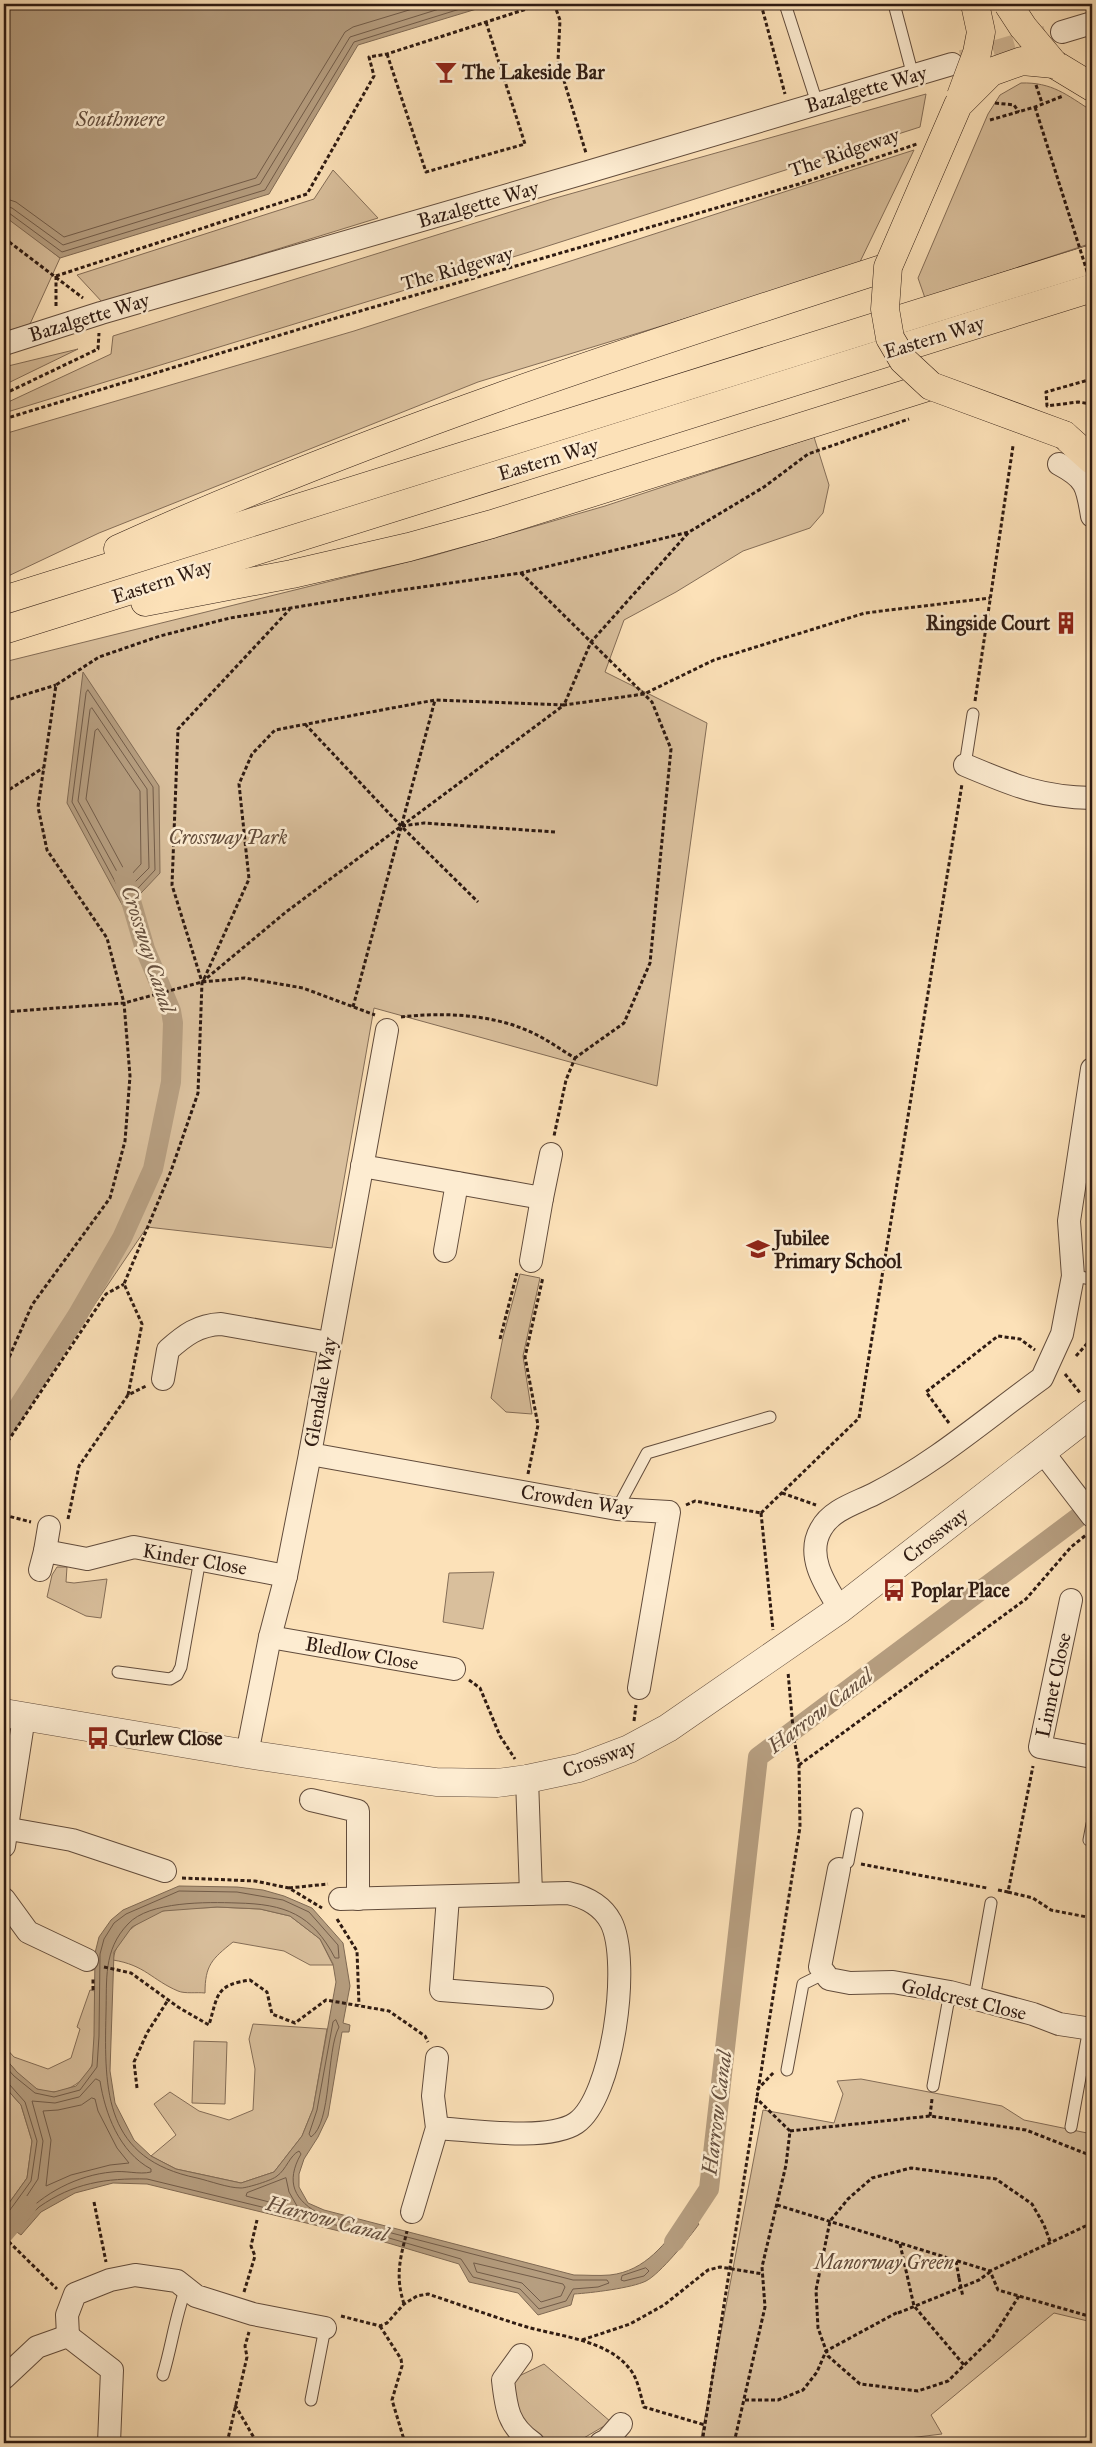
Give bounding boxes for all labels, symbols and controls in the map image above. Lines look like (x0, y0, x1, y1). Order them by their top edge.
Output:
bar icon: The Lakeside Bar (433, 59, 459, 85)
place label: The Lakeside Bar (461, 60, 605, 84)
street label: Bazalgette Way (803, 60, 930, 119)
water label: Southmere (75, 106, 165, 132)
street label: The Ridgeway (786, 122, 903, 183)
street label: Bazalgette Way (415, 175, 542, 234)
street label: The Ridgeway (398, 240, 517, 296)
street label: Bazalgette Way (26, 287, 153, 348)
street label: Eastern Way (881, 310, 988, 364)
street label: Eastern Way (495, 432, 602, 486)
street label: Eastern Way (109, 553, 216, 608)
building icon: Ringside Court (1053, 610, 1079, 636)
place label: Ringside Court (926, 611, 1051, 636)
park label: Crossway Park (169, 825, 288, 849)
water label: Crossway Canal (115, 882, 181, 1018)
place label: Jubilee Primary School (771, 1226, 902, 1274)
school or university icon: Jubilee Primary School (745, 1236, 771, 1262)
street label: Glendale Way (299, 1335, 342, 1449)
street label: Crowden Way (519, 1479, 635, 1521)
street label: Crossway (897, 1502, 973, 1568)
street label: Kinder Close (141, 1538, 249, 1580)
bus stop icon: Poplar Place (881, 1577, 907, 1603)
place label: Poplar Place (911, 1578, 1010, 1603)
street label: Linnet Close (1030, 1630, 1076, 1740)
street label: Bledlow Close (303, 1631, 421, 1675)
water label: Harrow Canal (761, 1661, 880, 1760)
bus stop icon: Curlew Close (85, 1725, 111, 1751)
place label: Curlew Close (115, 1726, 223, 1750)
street label: Crossway (559, 1733, 640, 1782)
street label: Goldcrest Close (899, 1973, 1029, 2025)
water label: Harrow Canal (696, 2047, 738, 2178)
water label: Harrow Canal (262, 2190, 393, 2248)
park label: Manorway Green (812, 2250, 954, 2274)

